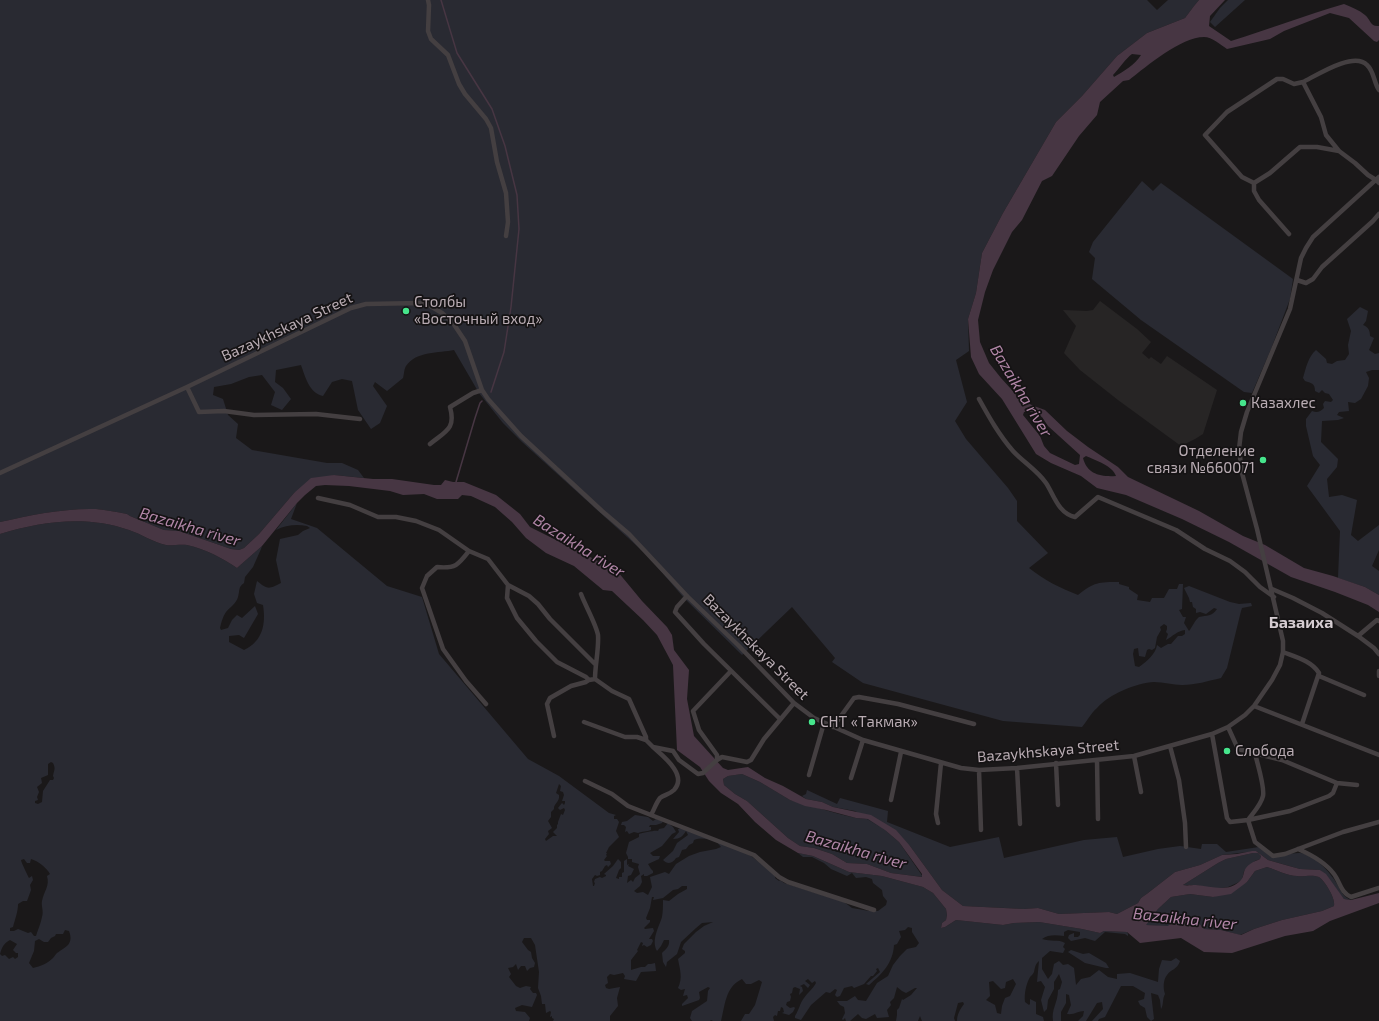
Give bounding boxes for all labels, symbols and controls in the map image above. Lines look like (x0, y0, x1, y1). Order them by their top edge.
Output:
street label: Bazaykhskaya Street (219, 289, 355, 365)
place label: Столбы «Восточный вход» (414, 293, 543, 328)
marker: Столбы «Восточный вход» (401, 306, 411, 316)
water label: Bazaikha river (986, 341, 1056, 441)
place label: Казахлес (1251, 394, 1316, 412)
marker: Казахлес (1238, 398, 1248, 408)
place label: Отделение связи №660071 (1147, 442, 1255, 477)
marker: Отделение связи №660071 (1258, 455, 1268, 465)
water label: Bazaikha river (137, 503, 243, 551)
water label: Bazaikha river (530, 510, 628, 582)
street label: Bazaykhskaya Street (699, 590, 813, 704)
district label: Базаиха (1269, 613, 1333, 633)
place label: СНТ «Такмак» (820, 713, 918, 731)
marker: СНТ «Такмак» (807, 717, 817, 727)
street label: Bazaykhskaya Street (976, 736, 1120, 766)
place label: Слобода (1235, 742, 1295, 760)
marker: Слобода (1222, 746, 1232, 756)
water label: Bazaikha river (803, 826, 909, 874)
water label: Bazaikha river (1132, 904, 1238, 934)

